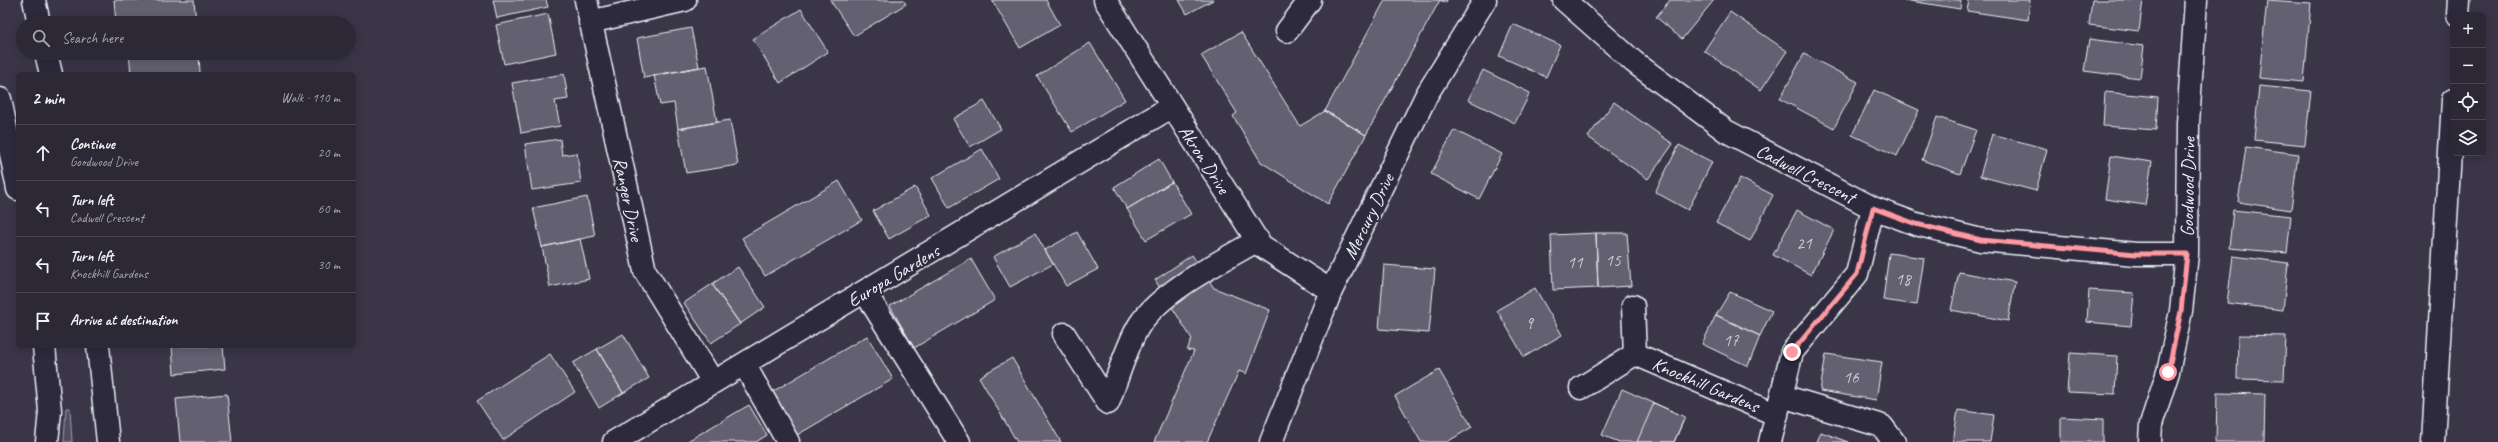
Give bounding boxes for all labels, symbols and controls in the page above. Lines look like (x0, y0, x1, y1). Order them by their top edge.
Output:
map controls (2450, 12, 2486, 156)
button: + (2450, 12, 2486, 48)
search box (16, 16, 356, 60)
icon: search (30, 27, 52, 49)
text: Search here (62, 29, 123, 48)
button: − (2450, 48, 2486, 84)
button: locate (2450, 84, 2486, 120)
text: 2 min (32, 88, 65, 109)
text: Walk · 110 m (281, 90, 340, 106)
button: layers (2450, 120, 2486, 156)
street label: Akron Drive (1173, 121, 1236, 200)
text: Continue (70, 135, 115, 154)
street label: Goodwood Drive (2175, 135, 2201, 237)
street label: Cadwell Crescent (1752, 139, 1862, 210)
icon: ahead (32, 142, 54, 164)
text: 20 m (318, 145, 340, 161)
text: Goodwood Drive (70, 154, 138, 170)
street label: Ranger Drive (607, 155, 649, 245)
street label: Mercury Drive (1338, 168, 1401, 263)
text: Turn left (70, 191, 113, 210)
icon: left (32, 198, 54, 220)
text: 60 m (318, 201, 340, 217)
text: Cadwell Crescent (70, 210, 144, 226)
house number: 21 (1796, 233, 1813, 254)
street label: Europa Gardens (843, 238, 945, 313)
text: Turn left (70, 247, 113, 266)
house number: 15 (1605, 250, 1622, 271)
house number: 11 (1567, 252, 1584, 273)
icon: left (32, 254, 54, 276)
text: 30 m (318, 257, 340, 273)
text: Knockhill Gardens (70, 266, 148, 282)
house number: 18 (1895, 269, 1913, 290)
icon: arrive (32, 310, 54, 332)
text: Arrive at destination (70, 311, 177, 330)
house number: 9 (1525, 313, 1534, 334)
house number: 17 (1723, 330, 1740, 351)
route end (1783, 343, 1801, 361)
street label: Knockhill Gardens (1649, 352, 1765, 419)
route start (2159, 363, 2177, 381)
house number: 16 (1843, 367, 1860, 388)

